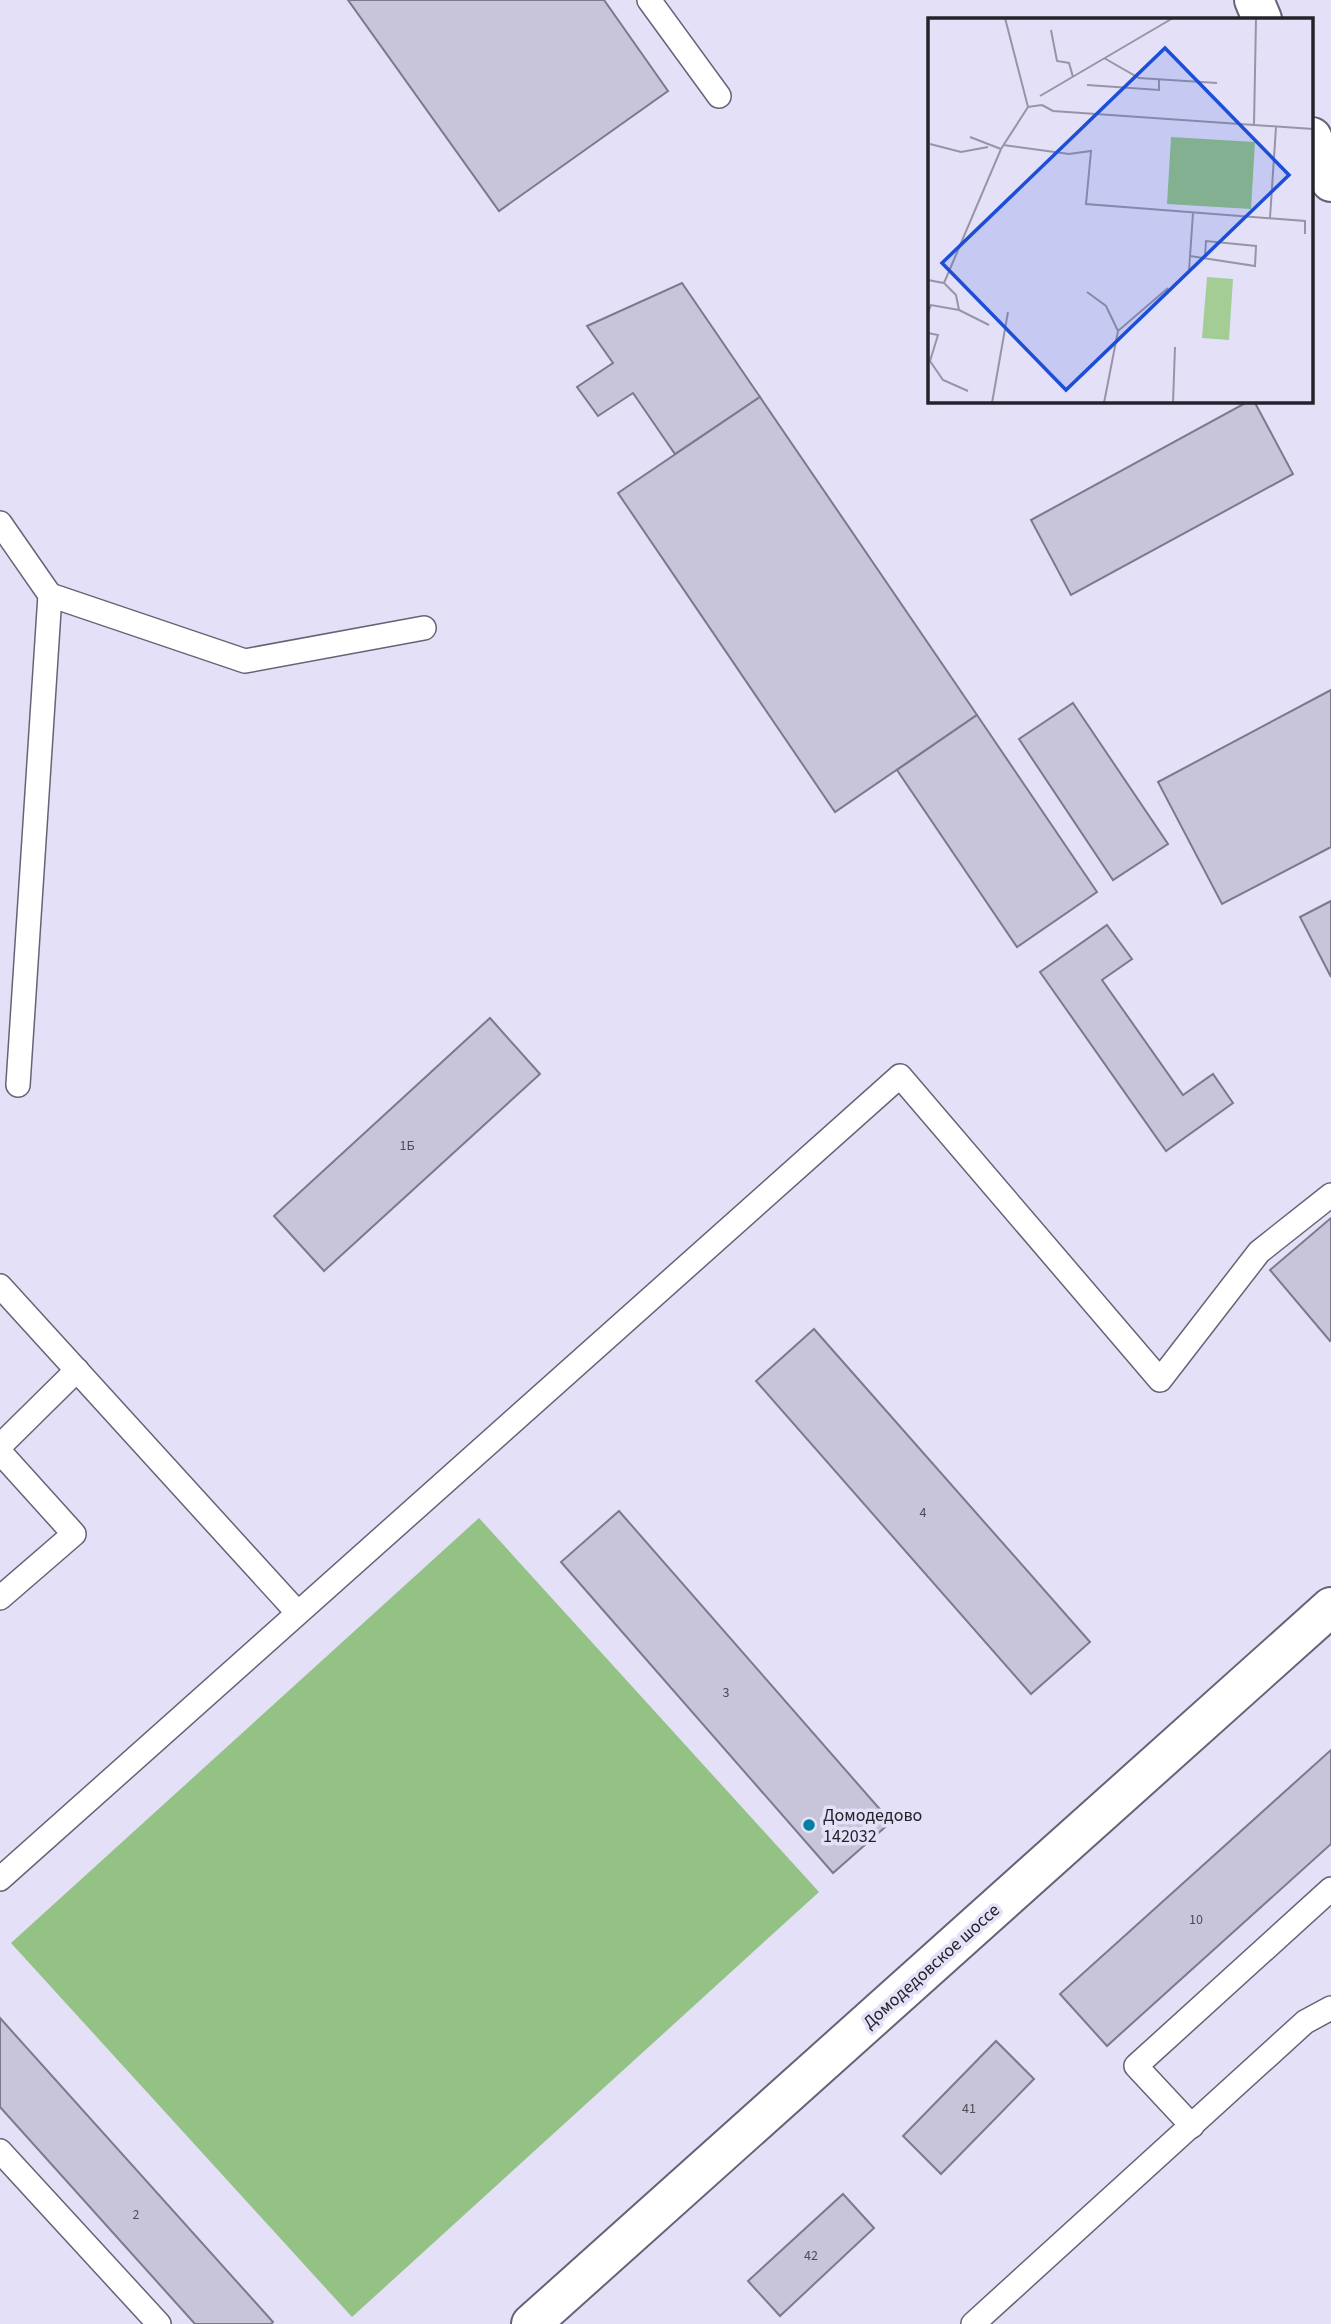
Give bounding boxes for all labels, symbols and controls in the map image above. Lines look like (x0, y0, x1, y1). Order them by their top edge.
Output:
inset map (928, 18, 1314, 402)
house number: 1Б (399, 1136, 415, 1156)
house number: 4 (920, 1503, 927, 1523)
house number: 3 (723, 1683, 730, 1703)
place label: Домодедово 142032 (823, 1803, 922, 1849)
marker: Домодедово 142032 (801, 1817, 817, 1833)
street label: Домодедовское шоссе (857, 1898, 1005, 2035)
house number: 10 (1189, 1910, 1203, 1930)
house number: 41 (962, 2099, 976, 2119)
house number: 2 (133, 2205, 140, 2225)
house number: 42 (804, 2246, 818, 2266)

